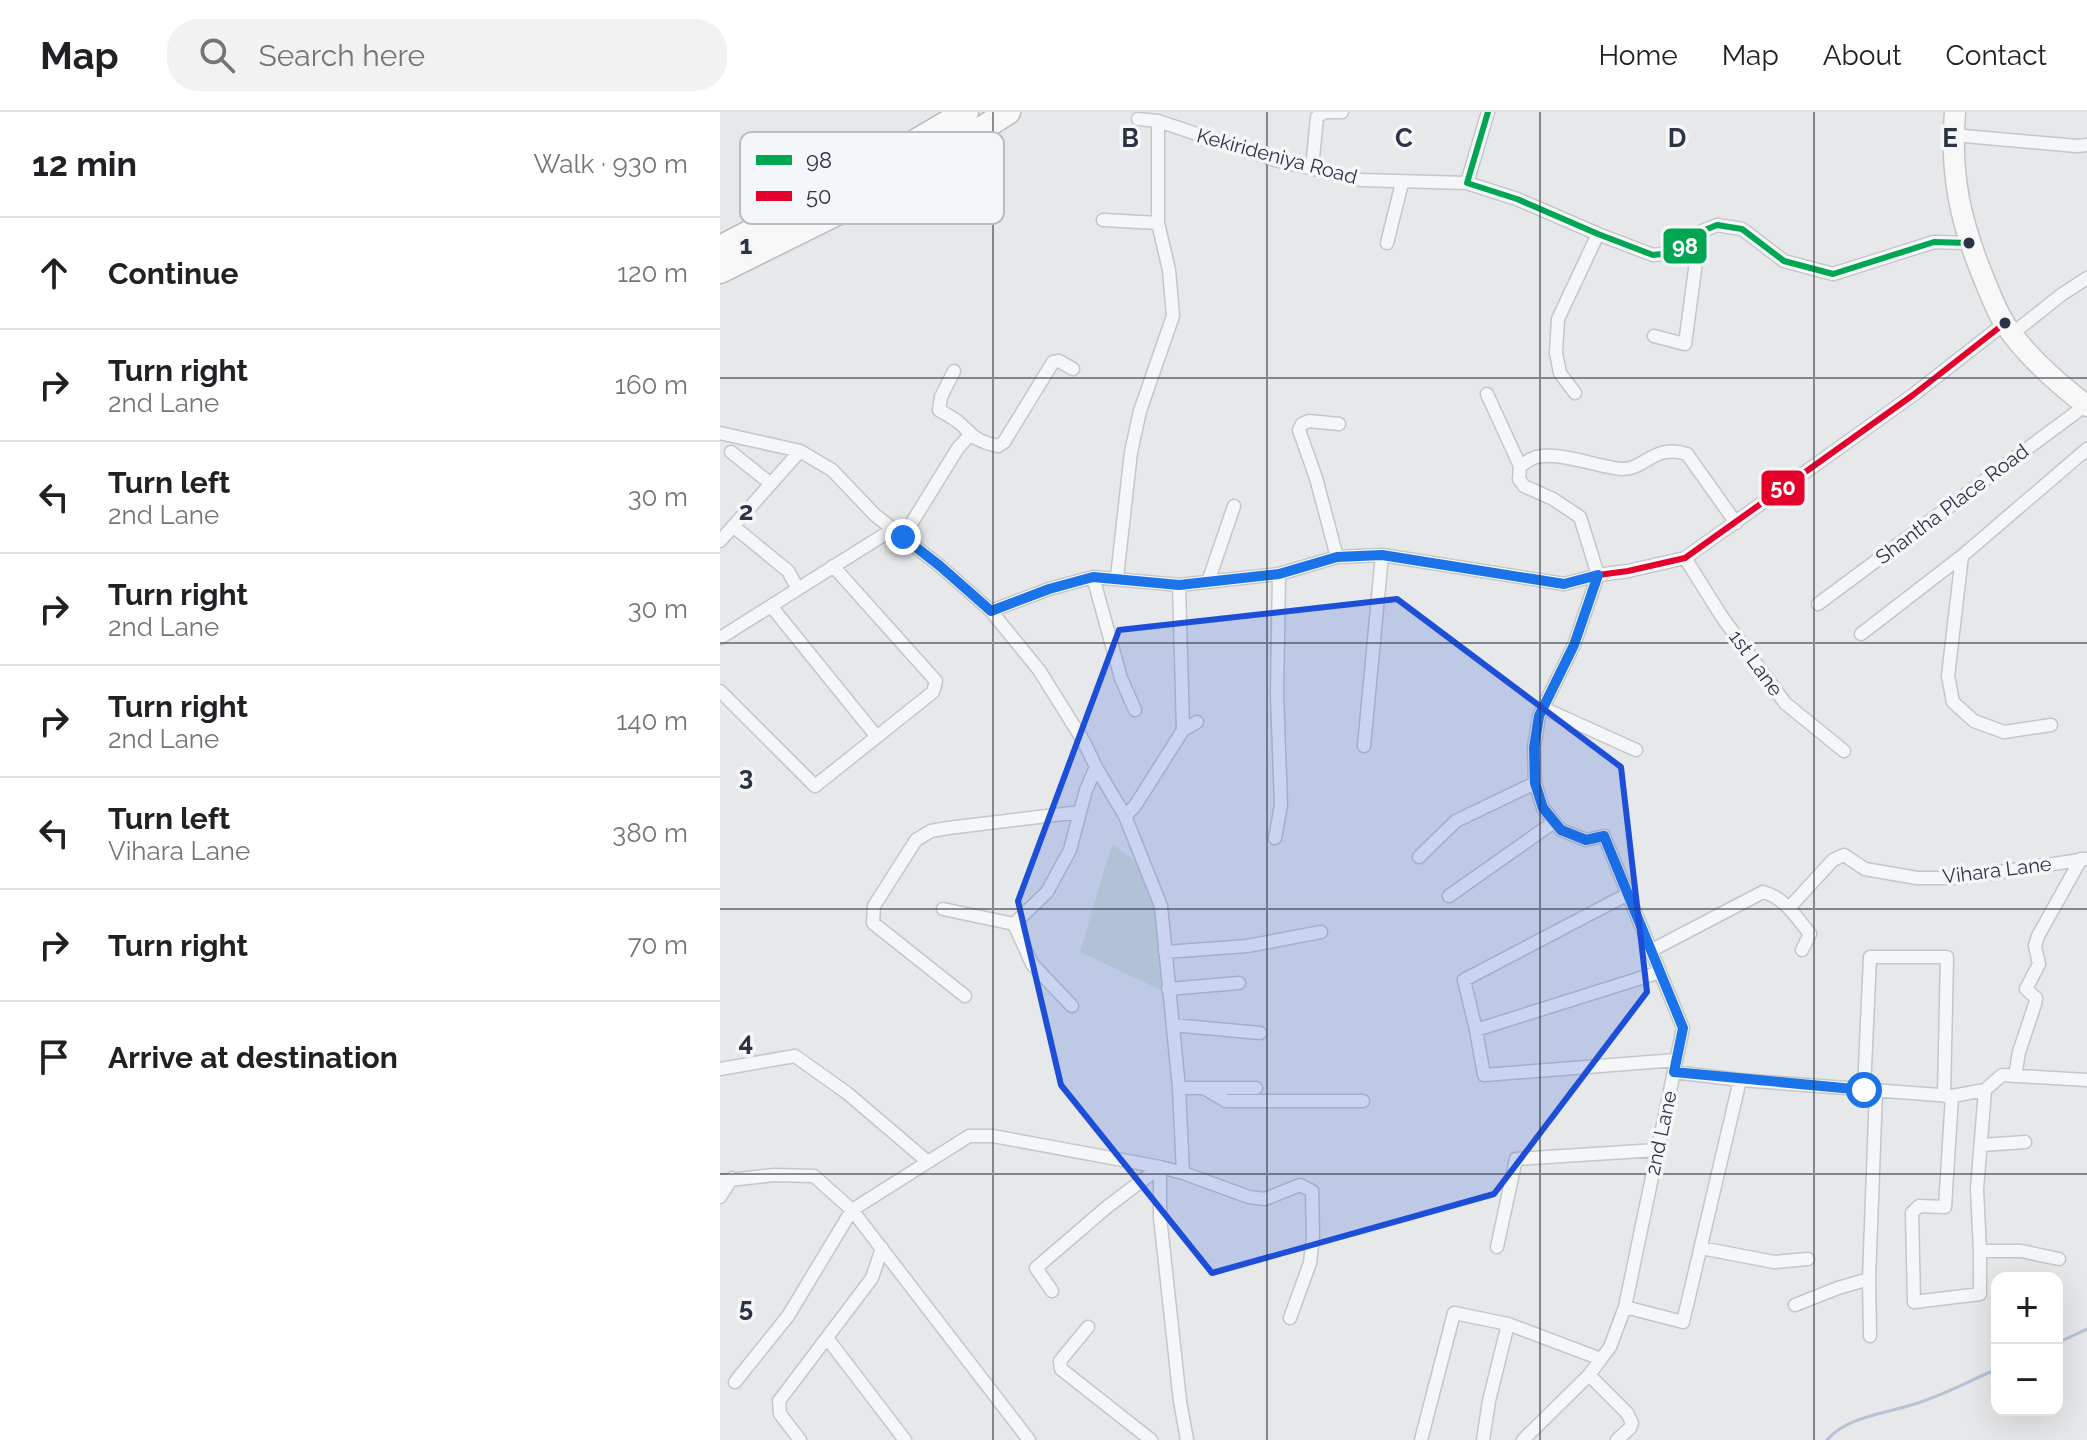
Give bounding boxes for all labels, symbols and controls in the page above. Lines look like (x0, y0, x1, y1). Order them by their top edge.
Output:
search box (167, 19, 727, 91)
text: Map (40, 33, 119, 78)
icon: search (195, 33, 239, 77)
text: Search here (259, 38, 425, 73)
text: Home (1598, 39, 1678, 72)
text: Map (1722, 39, 1779, 72)
text: About (1823, 39, 1902, 72)
text: Contact (1946, 39, 2047, 72)
text: B (1121, 123, 1139, 153)
street label: Kekirideniya Road (1194, 123, 1360, 189)
text: C (1395, 123, 1413, 153)
text: D (1668, 123, 1686, 153)
text: E (1942, 123, 1958, 153)
legend (740, 132, 1004, 224)
text: 12 min (32, 144, 137, 184)
text: 98 (806, 147, 832, 173)
text: Walk · 930 m (533, 149, 688, 179)
text: 50 (806, 183, 831, 209)
line badge: 98 (1662, 227, 1708, 265)
text: 1 (740, 230, 753, 260)
text: 98 (1672, 233, 1698, 259)
unlabelled marker (1961, 235, 1977, 251)
icon: ahead (32, 251, 76, 295)
text: Continue (108, 256, 239, 291)
text: 120 m (617, 258, 688, 288)
unlabelled marker (1997, 315, 2013, 331)
text: Turn right (108, 353, 248, 388)
icon: right (32, 363, 76, 407)
text: 160 m (615, 370, 688, 400)
text: 2nd Lane (108, 388, 219, 418)
street label: Shantha Place Road (1871, 439, 2033, 569)
text: Turn left (108, 465, 230, 500)
line badge: 50 (1760, 469, 1806, 507)
text: 50 (1770, 474, 1796, 500)
icon: left (32, 475, 76, 519)
text: 30 m (628, 482, 688, 512)
text: 2 (739, 496, 753, 526)
text: 2nd Lane (108, 500, 219, 530)
route end (885, 519, 921, 555)
text: Turn right (108, 577, 248, 612)
icon: right (32, 587, 76, 631)
text: 30 m (628, 594, 688, 624)
text: 2nd Lane (108, 612, 219, 642)
street label: 1st Lane (1724, 625, 1788, 701)
text: Turn right (108, 689, 248, 724)
icon: right (32, 699, 76, 743)
text: 140 m (616, 706, 688, 736)
text: 2nd Lane (108, 724, 219, 754)
text: 3 (739, 761, 753, 791)
text: Turn left (108, 801, 230, 836)
icon: left (32, 811, 76, 855)
text: 380 m (612, 818, 688, 848)
text: Vihara Lane (108, 836, 250, 866)
street label: Vihara Lane (1941, 851, 2053, 889)
icon: right (32, 923, 76, 967)
text: Turn right (108, 928, 248, 963)
text: 70 m (628, 930, 688, 960)
text: 4 (739, 1027, 753, 1057)
icon: arrive (32, 1035, 76, 1079)
text: Arrive at destination (108, 1040, 398, 1075)
route start (1846, 1072, 1882, 1108)
street label: 2nd Lane (1640, 1088, 1682, 1177)
map controls (1991, 1272, 2063, 1416)
button: + (1991, 1272, 2063, 1344)
text: 5 (739, 1292, 753, 1322)
button: − (1991, 1344, 2063, 1416)

